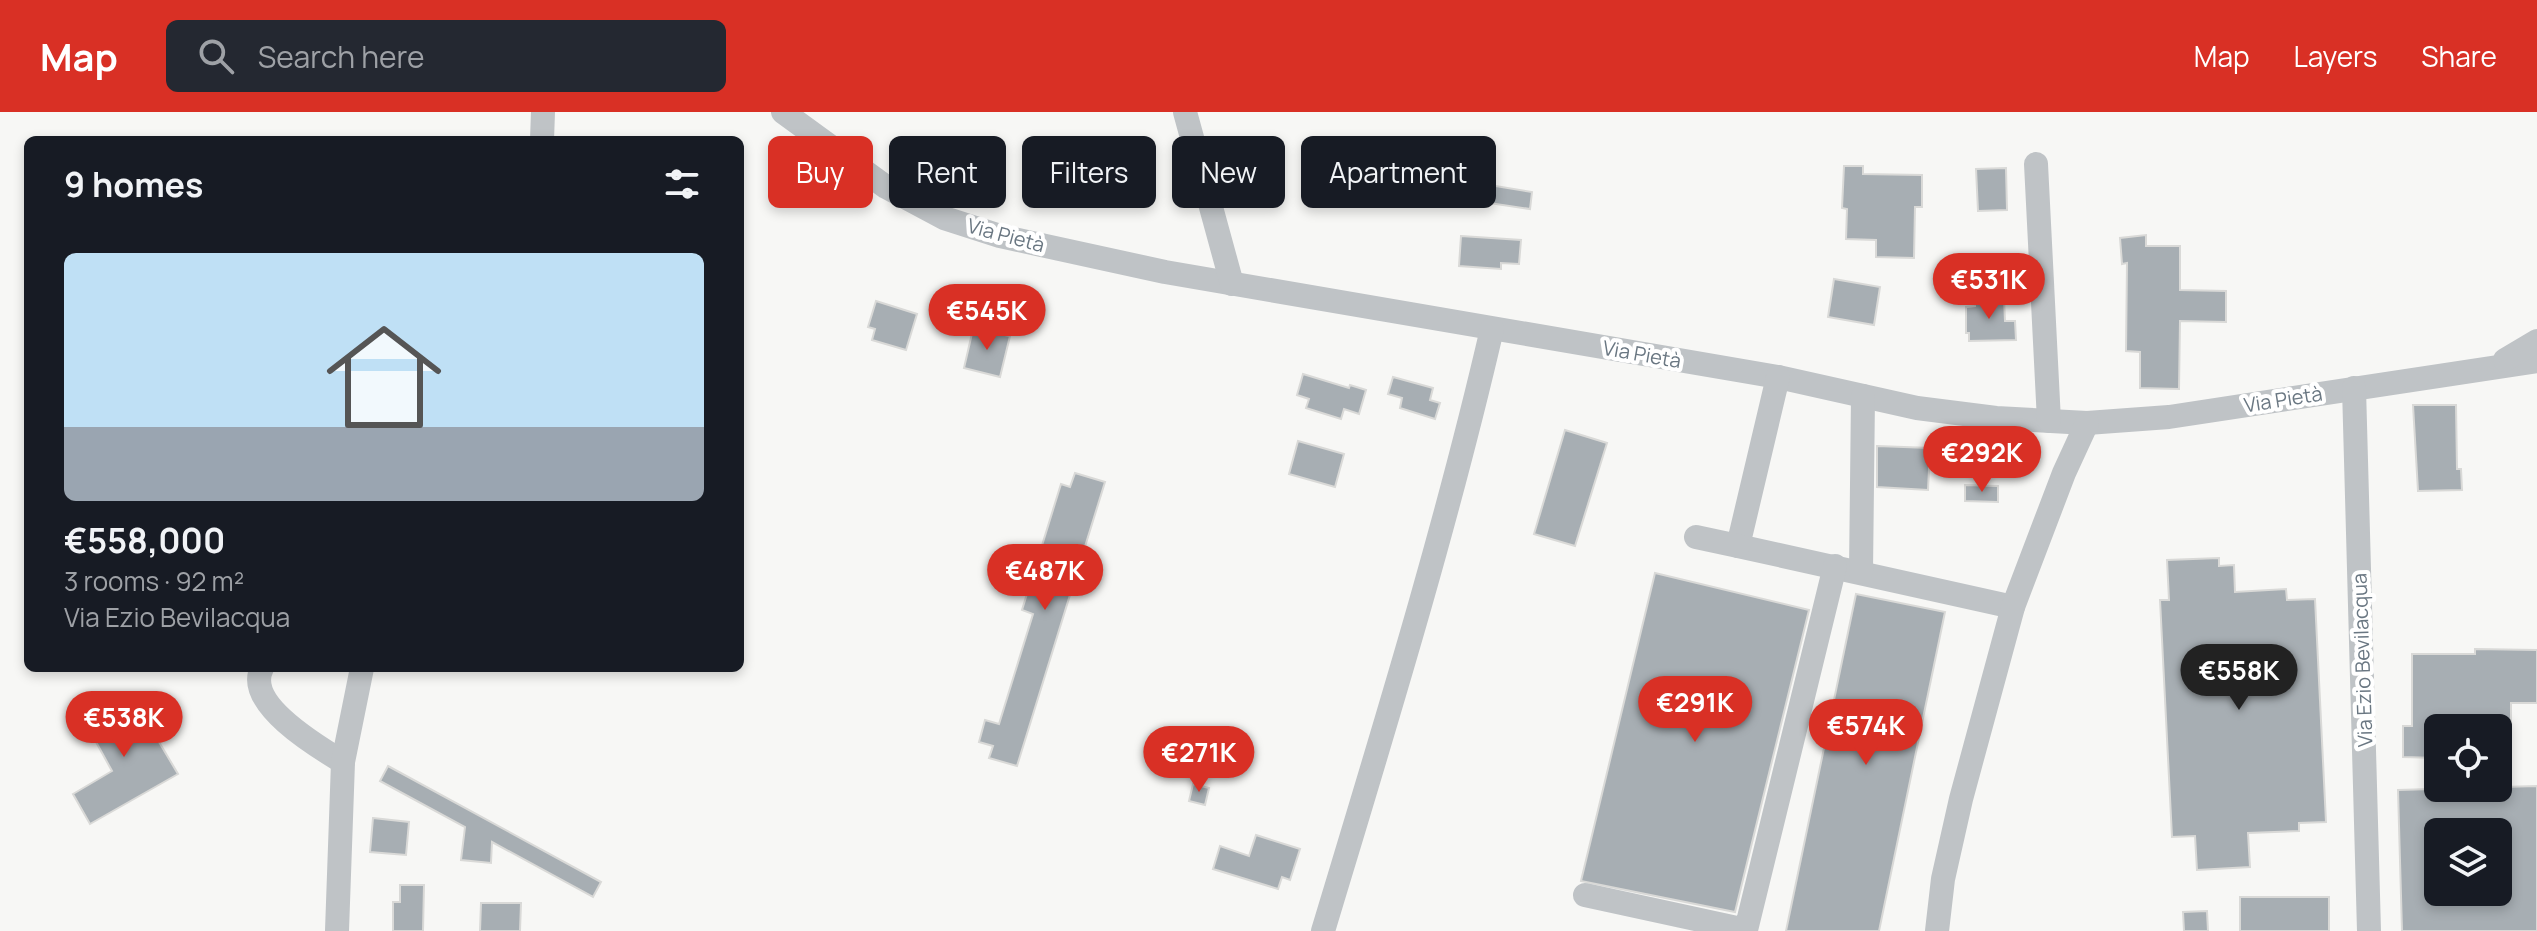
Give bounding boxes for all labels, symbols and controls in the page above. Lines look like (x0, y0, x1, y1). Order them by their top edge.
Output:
search box (166, 20, 726, 92)
text: Map (40, 30, 118, 82)
icon: search (194, 34, 238, 78)
text: Search here (258, 36, 425, 77)
text: Map (2194, 37, 2250, 75)
text: Layers (2294, 37, 2377, 75)
text: Share (2421, 37, 2497, 75)
chip: Buy (768, 136, 873, 208)
chip: Rent (889, 136, 1006, 208)
chip: Filters (1022, 136, 1156, 208)
chip: New (1172, 136, 1285, 208)
chip: Apartment (1301, 136, 1496, 208)
text: 9 homes (64, 161, 203, 207)
icon: filters (660, 162, 704, 206)
street label: Via Pietà (964, 212, 1048, 258)
pin: €531K (1933, 253, 2045, 321)
text: €531K (1951, 261, 2027, 297)
pin: €545K (931, 284, 1043, 352)
text: €545K (947, 292, 1027, 328)
icon: home (312, 305, 456, 449)
street label: Via Pietà (1601, 334, 1683, 374)
street label: Via Pietà (2242, 379, 2324, 419)
pin: €292K (1926, 426, 2038, 494)
text: €292K (1941, 434, 2023, 470)
text: €558,000 (64, 517, 225, 563)
pin: €487K (989, 544, 1101, 612)
text: €487K (1005, 552, 1085, 588)
text: 3 rooms · 92 m² (64, 563, 244, 599)
street label: Via Ezio Bevilacqua (2345, 573, 2379, 747)
text: Via Ezio Bevilacqua (64, 599, 290, 635)
pin: €558K (2183, 644, 2295, 712)
text: €558K (2199, 652, 2279, 688)
pin: €291K (1639, 676, 1751, 744)
text: €291K (1656, 684, 1734, 720)
pin: €538K (68, 691, 180, 759)
text: €538K (84, 699, 164, 735)
pin: €574K (1810, 699, 1922, 767)
text: €574K (1827, 707, 1905, 743)
map controls (2424, 714, 2512, 906)
button: locate (2424, 714, 2512, 802)
pin: €271K (1143, 726, 1255, 794)
text: €271K (1161, 734, 1237, 770)
button: layers (2424, 818, 2512, 906)

